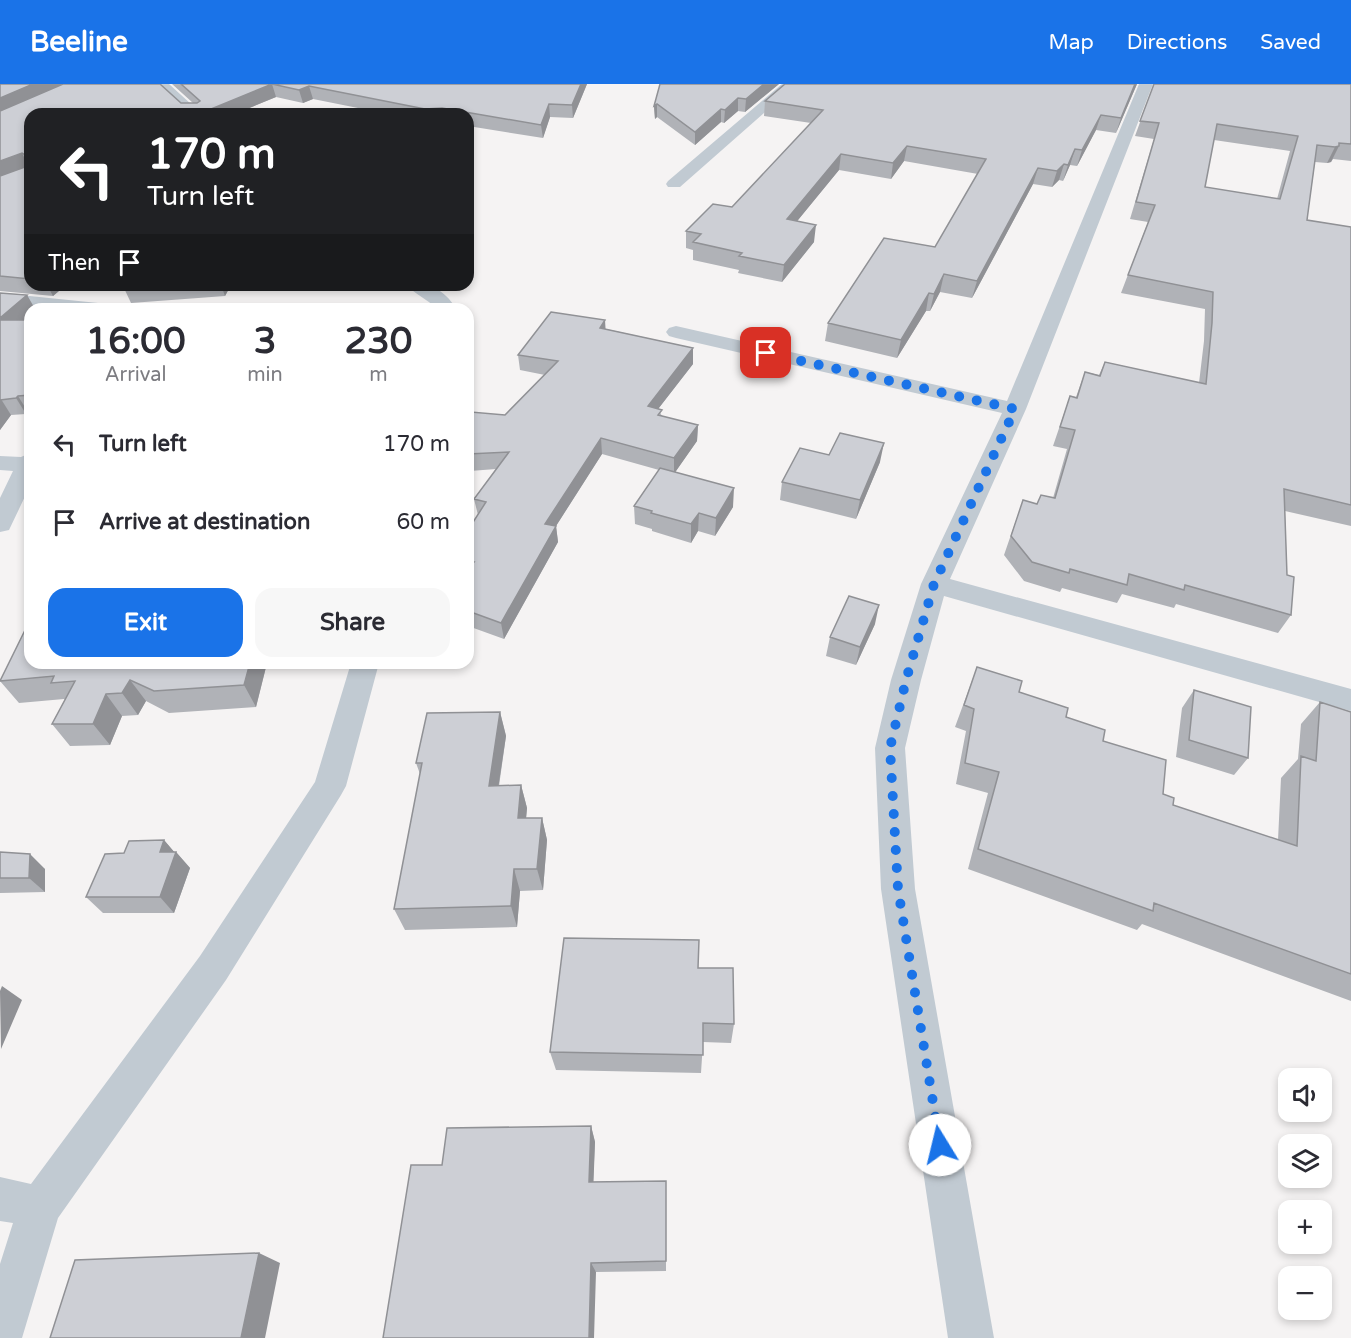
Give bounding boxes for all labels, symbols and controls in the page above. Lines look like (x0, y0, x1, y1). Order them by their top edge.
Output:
text: Beeline (30, 25, 128, 59)
text: Map (1048, 30, 1094, 55)
text: Directions (1127, 30, 1227, 55)
text: Saved (1260, 30, 1321, 55)
text: 170 m (147, 129, 276, 180)
icon: left (48, 132, 126, 210)
text: Turn left (147, 180, 254, 213)
icon: arrive (113, 246, 146, 279)
text: Then (48, 250, 101, 276)
text: 16:00 (86, 320, 186, 363)
text: 3 (254, 320, 276, 363)
text: 230 (344, 320, 412, 363)
pin (740, 327, 791, 378)
icon: arrive (749, 336, 782, 369)
text: Arrival (105, 363, 167, 387)
text: min (247, 363, 283, 387)
text: m (369, 363, 388, 387)
icon: left (48, 428, 81, 461)
text: Turn left (99, 431, 187, 457)
text: 170 m (383, 431, 450, 457)
icon: arrive (48, 506, 81, 539)
text: Arrive at destination (99, 509, 310, 535)
text: 60 m (396, 509, 450, 535)
button: Exit (48, 588, 243, 657)
button: Share (255, 588, 450, 657)
map controls (1278, 1068, 1332, 1320)
button: sound (1278, 1068, 1332, 1122)
position arrow (908, 1113, 972, 1177)
button: layers (1278, 1134, 1332, 1188)
button: + (1278, 1200, 1332, 1254)
button: − (1278, 1266, 1332, 1320)

